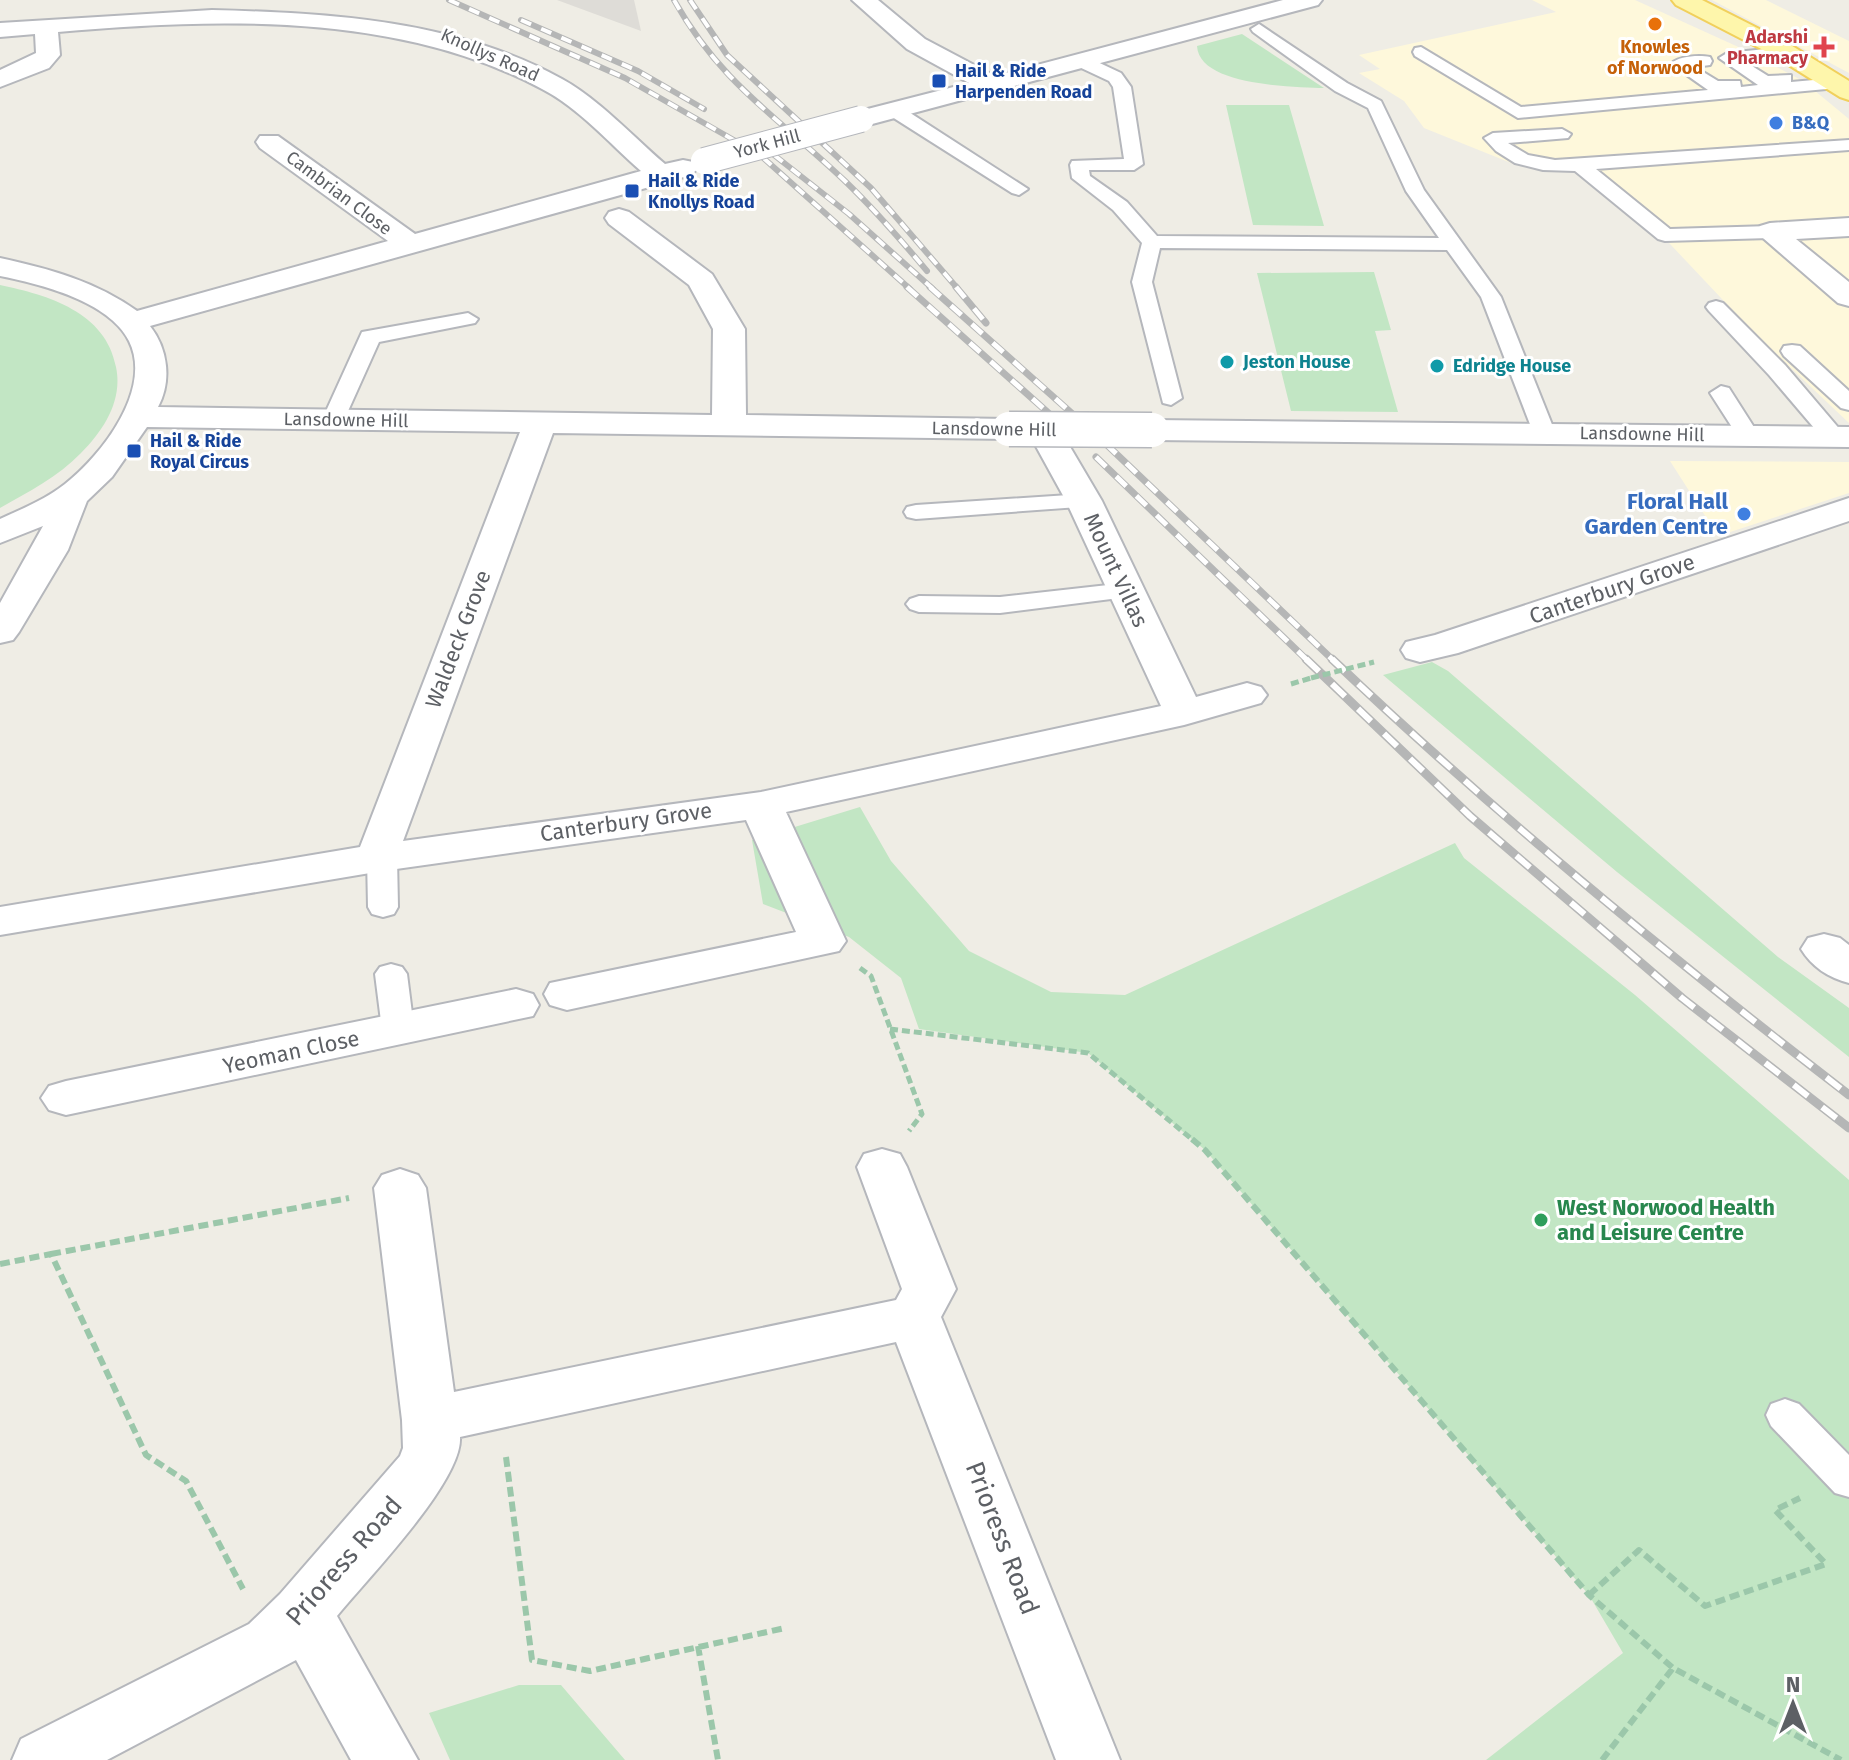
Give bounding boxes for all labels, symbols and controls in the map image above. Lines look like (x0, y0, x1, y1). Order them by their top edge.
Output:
marker: Knowles of Norwood (1646, 15, 1664, 33)
street label: Knollys Road (437, 24, 543, 86)
place label: Adarshi Pharmacy (1727, 26, 1809, 69)
place label: Knowles of Norwood (1607, 36, 1703, 79)
marker: Adarshi Pharmacy (1815, 38, 1833, 56)
place label: Hail & Ride Harpenden Road (955, 60, 1092, 103)
marker: Hail & Ride Harpenden Road (930, 72, 948, 90)
place label: B&Q (1792, 112, 1830, 134)
marker: B&Q (1767, 114, 1785, 132)
street label: York Hill (731, 125, 803, 163)
street label: Cambrian Close (282, 146, 396, 240)
place label: Hail & Ride Knollys Road (648, 170, 755, 213)
marker: Hail & Ride Knollys Road (623, 182, 641, 200)
place label: Jeston House (1242, 351, 1351, 373)
marker: Jeston House (1218, 353, 1236, 371)
place label: Edridge House (1453, 355, 1571, 377)
marker: Edridge House (1428, 357, 1446, 375)
street label: Lansdowne Hill (283, 408, 409, 432)
street label: Lansdowne Hill (931, 417, 1057, 441)
street label: Lansdowne Hill (1579, 422, 1705, 446)
place label: Hail & Ride Royal Circus (150, 430, 249, 473)
marker: Hail & Ride Royal Circus (125, 442, 143, 460)
place label: Floral Hall Garden Centre (1584, 488, 1728, 540)
marker: Floral Hall Garden Centre (1735, 505, 1753, 523)
street label: Mount Villas (1078, 509, 1154, 631)
street label: Canterbury Grove (1526, 548, 1698, 630)
street label: Waldeck Grove (419, 566, 497, 712)
street label: Canterbury Grove (538, 797, 714, 847)
street label: Yeoman Close (220, 1024, 362, 1080)
place label: West Norwood Health and Leisure Centre (1557, 1194, 1775, 1246)
marker: West Norwood Health and Leisure Centre (1532, 1211, 1550, 1229)
street label: Prioress Road (959, 1457, 1045, 1619)
street label: Prioress Road (279, 1490, 409, 1632)
north arrow (1753, 1664, 1833, 1744)
text: N (1786, 1671, 1800, 1698)

